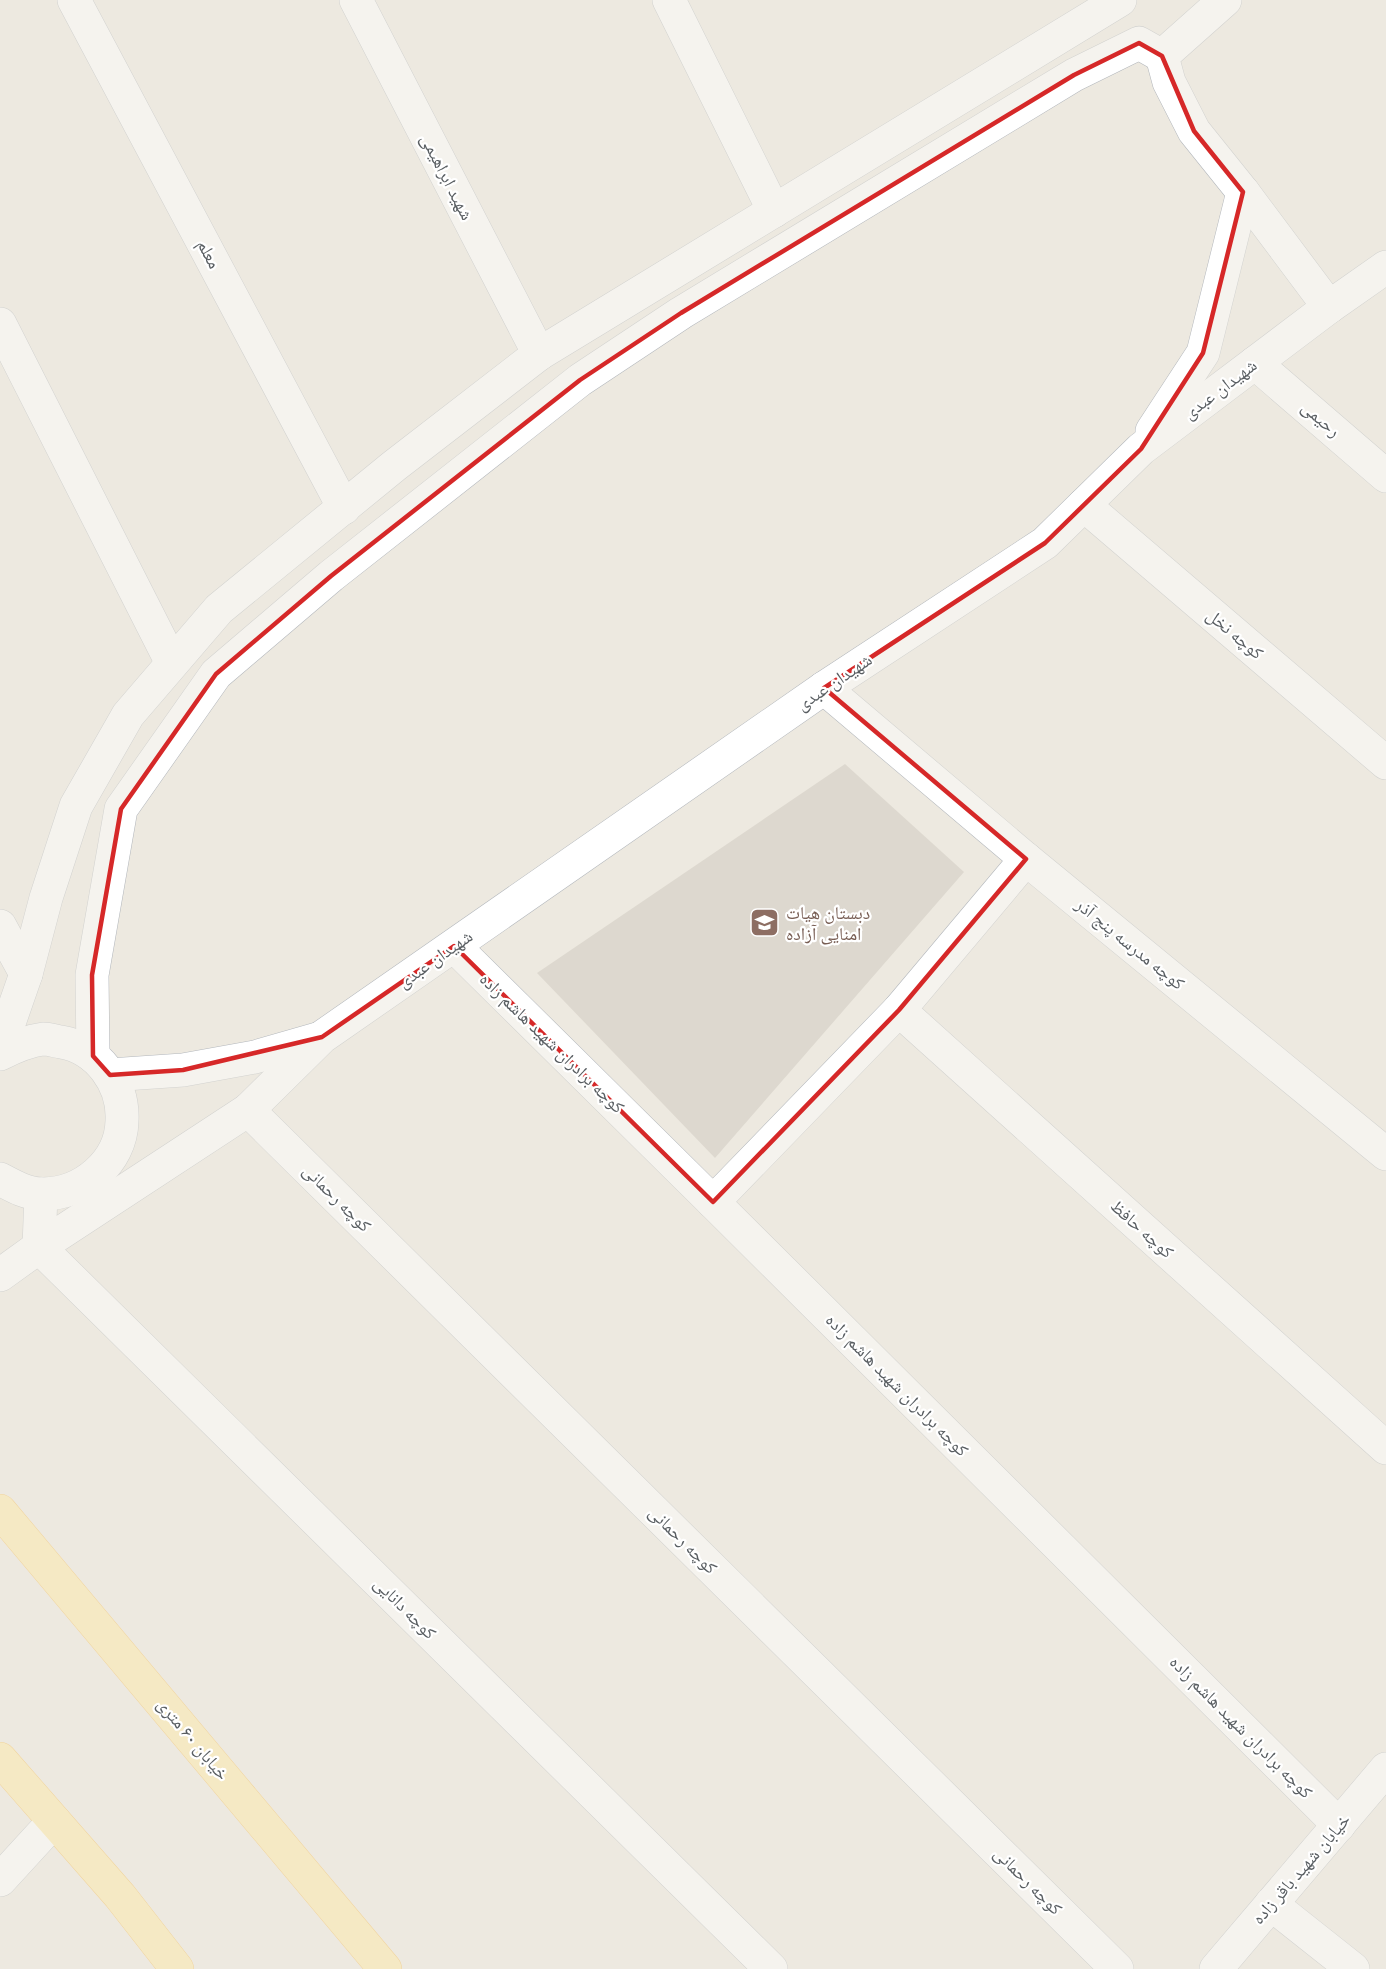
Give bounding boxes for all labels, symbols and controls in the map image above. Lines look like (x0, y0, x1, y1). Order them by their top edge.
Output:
street label: شهید ابراهیمی (416, 130, 478, 224)
street label: معلم (191, 236, 226, 273)
street label: شهیدان عبدی (1179, 354, 1261, 424)
street label: رحیمی (1297, 396, 1345, 442)
street label: کوچه نخل (1202, 604, 1268, 664)
street label: شهیدان عبدی (792, 649, 876, 715)
street label: کوچه مدرسه پنج آذر (1070, 893, 1189, 996)
place label: دبستان هیات امنایی آزاده (786, 902, 870, 945)
school or university icon: دبستان هیات امنایی آزاده (749, 907, 781, 939)
street label: شهیدان عبدی (393, 925, 477, 993)
street label: کوچه برادران شهید هاشم زاده (474, 968, 629, 1119)
street label: کوچه رحمانی (298, 1159, 376, 1237)
street label: کوچه حافظ (1106, 1195, 1178, 1263)
street label: کوچه برادران شهید هاشم زاده (820, 1309, 973, 1462)
street label: کوچه رحمانی (644, 1501, 722, 1579)
street label: کوچه دانایی (369, 1572, 441, 1644)
street label: کوچه برادران شهید هاشم زاده (1164, 1651, 1317, 1804)
street label: خیابان ۶۰ متری (152, 1694, 234, 1784)
street label: خیابان شهید باقر زاده (1247, 1809, 1355, 1929)
street label: کوچه رحمانی (989, 1842, 1067, 1920)

